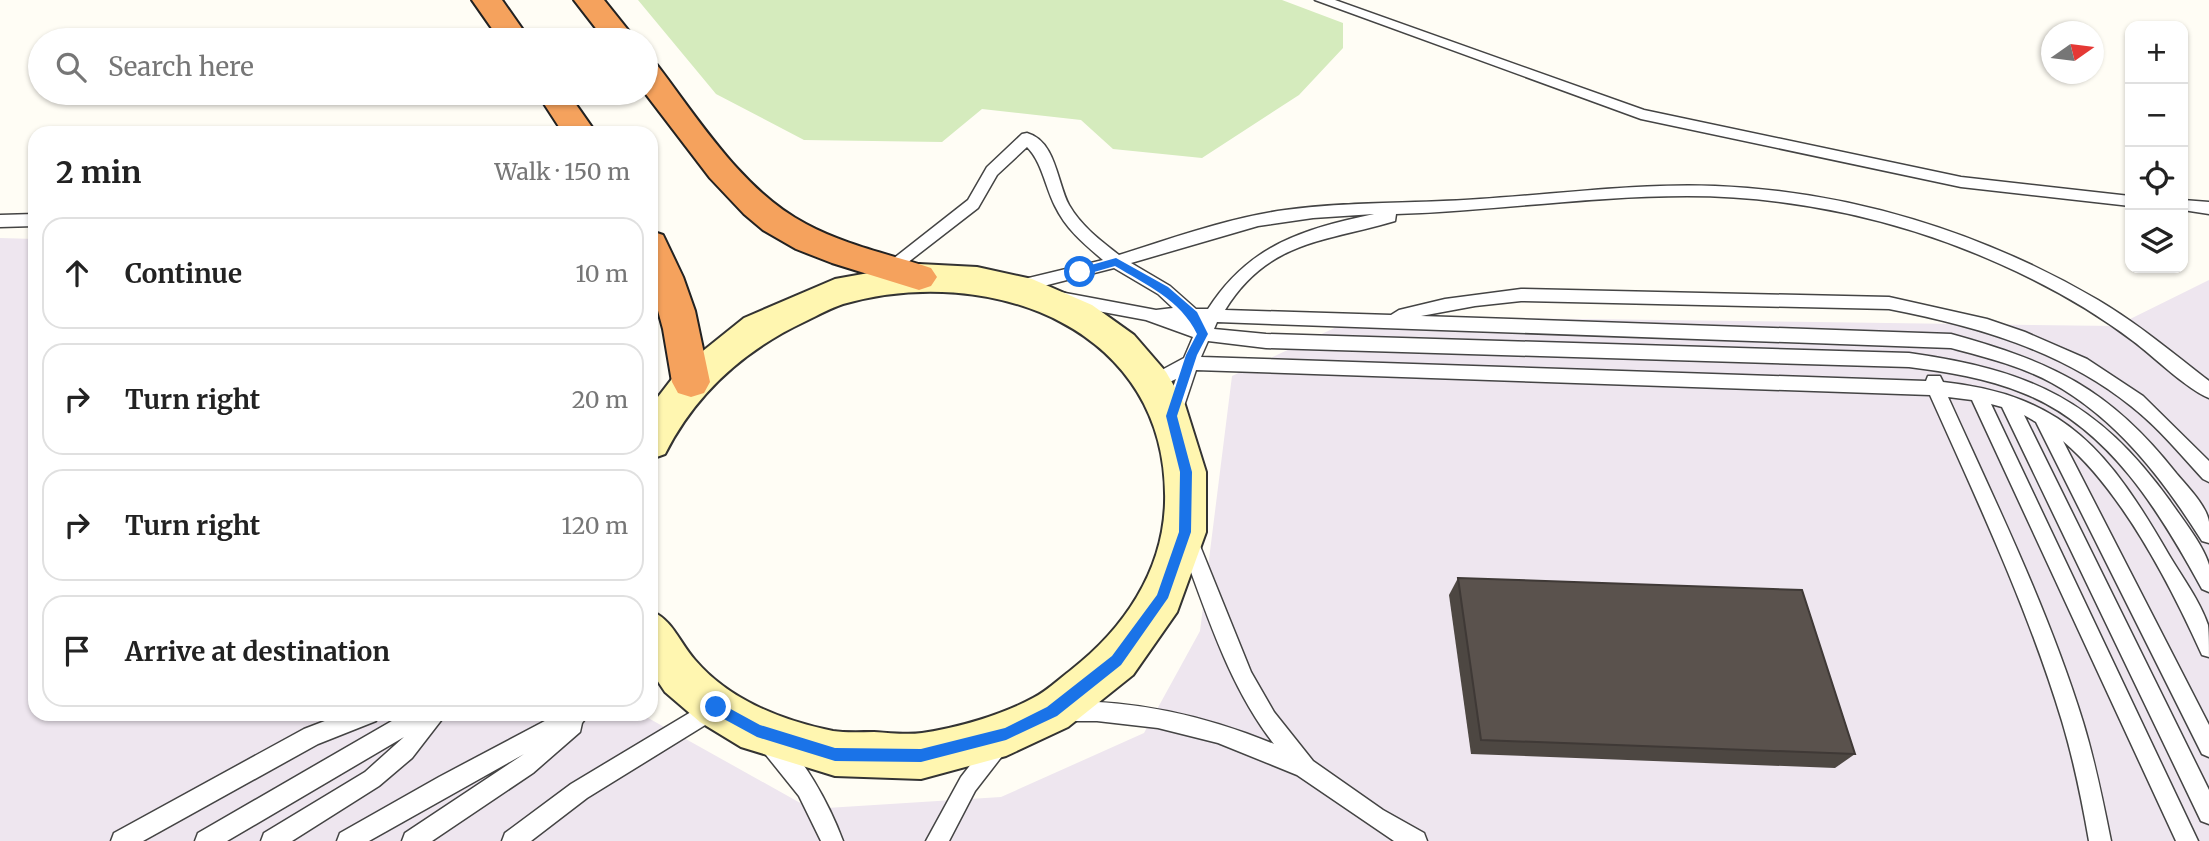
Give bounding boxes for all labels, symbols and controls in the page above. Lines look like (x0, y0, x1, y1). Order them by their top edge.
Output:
north arrow (2041, 21, 2104, 84)
map controls (2125, 21, 2188, 273)
button: + (2125, 21, 2188, 84)
search box (28, 28, 658, 105)
icon: search (52, 48, 90, 86)
text: Search here (108, 50, 254, 83)
button: − (2125, 84, 2188, 147)
button: locate (2125, 147, 2188, 210)
text: 2 min (56, 153, 141, 191)
text: Walk · 150 m (494, 157, 630, 186)
button: layers (2125, 210, 2188, 273)
icon: ahead (58, 254, 96, 292)
route start (1064, 256, 1095, 287)
text: Continue (125, 257, 242, 290)
text: 10 m (575, 259, 628, 288)
icon: right (58, 380, 96, 418)
text: Turn right (125, 383, 260, 416)
text: 20 m (572, 385, 628, 414)
icon: right (58, 506, 96, 544)
text: Turn right (125, 509, 260, 542)
text: 120 m (562, 511, 628, 540)
icon: arrive (58, 632, 96, 670)
text: Arrive at destination (125, 635, 390, 668)
route end (700, 691, 731, 722)

